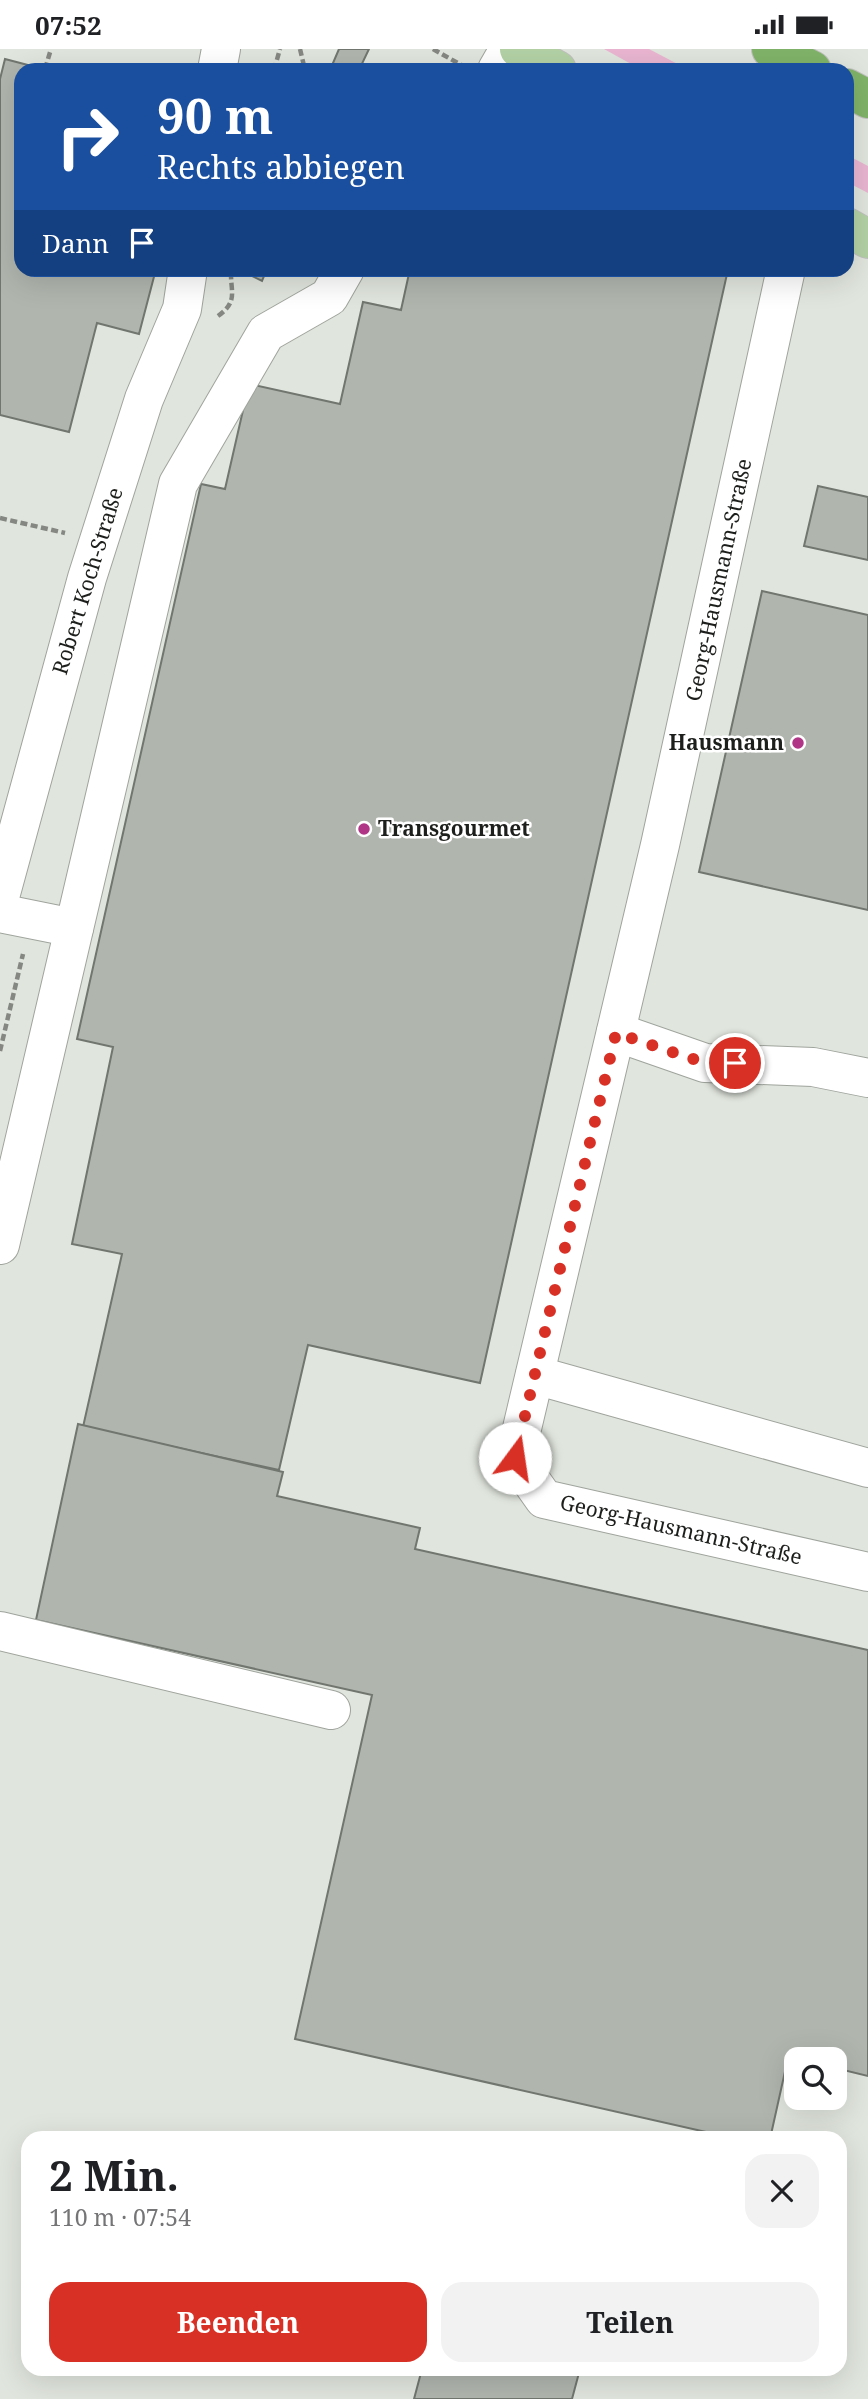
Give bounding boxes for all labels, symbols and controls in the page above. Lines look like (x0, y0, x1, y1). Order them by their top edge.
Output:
text: 07:52 (35, 7, 102, 43)
text: 90 m (157, 82, 273, 148)
icon: right (42, 91, 133, 182)
text: Rechts abbiegen (157, 145, 405, 188)
icon: arrive (123, 224, 161, 262)
text: Dann (42, 225, 109, 261)
street label: Georg-Hausmann-Straße (679, 456, 757, 704)
street label: Robert Koch-Straße (45, 484, 129, 678)
place label: Hausmann (669, 728, 784, 756)
marker: Hausmann (790, 735, 806, 751)
place label: Transgourmet (378, 814, 530, 842)
marker: Transgourmet (356, 821, 372, 837)
pin (705, 1033, 765, 1093)
icon: arrive (716, 1044, 754, 1082)
position arrow (478, 1421, 552, 1495)
street label: Georg-Hausmann-Straße (557, 1488, 805, 1571)
map controls (784, 2047, 847, 2110)
button: search (784, 2047, 847, 2110)
text: 2 Min. (49, 2146, 179, 2203)
button: close (745, 2154, 819, 2228)
text: 110 m · 07:54 (49, 2201, 191, 2233)
button: Beenden (49, 2282, 427, 2362)
button: Teilen (441, 2282, 819, 2362)

